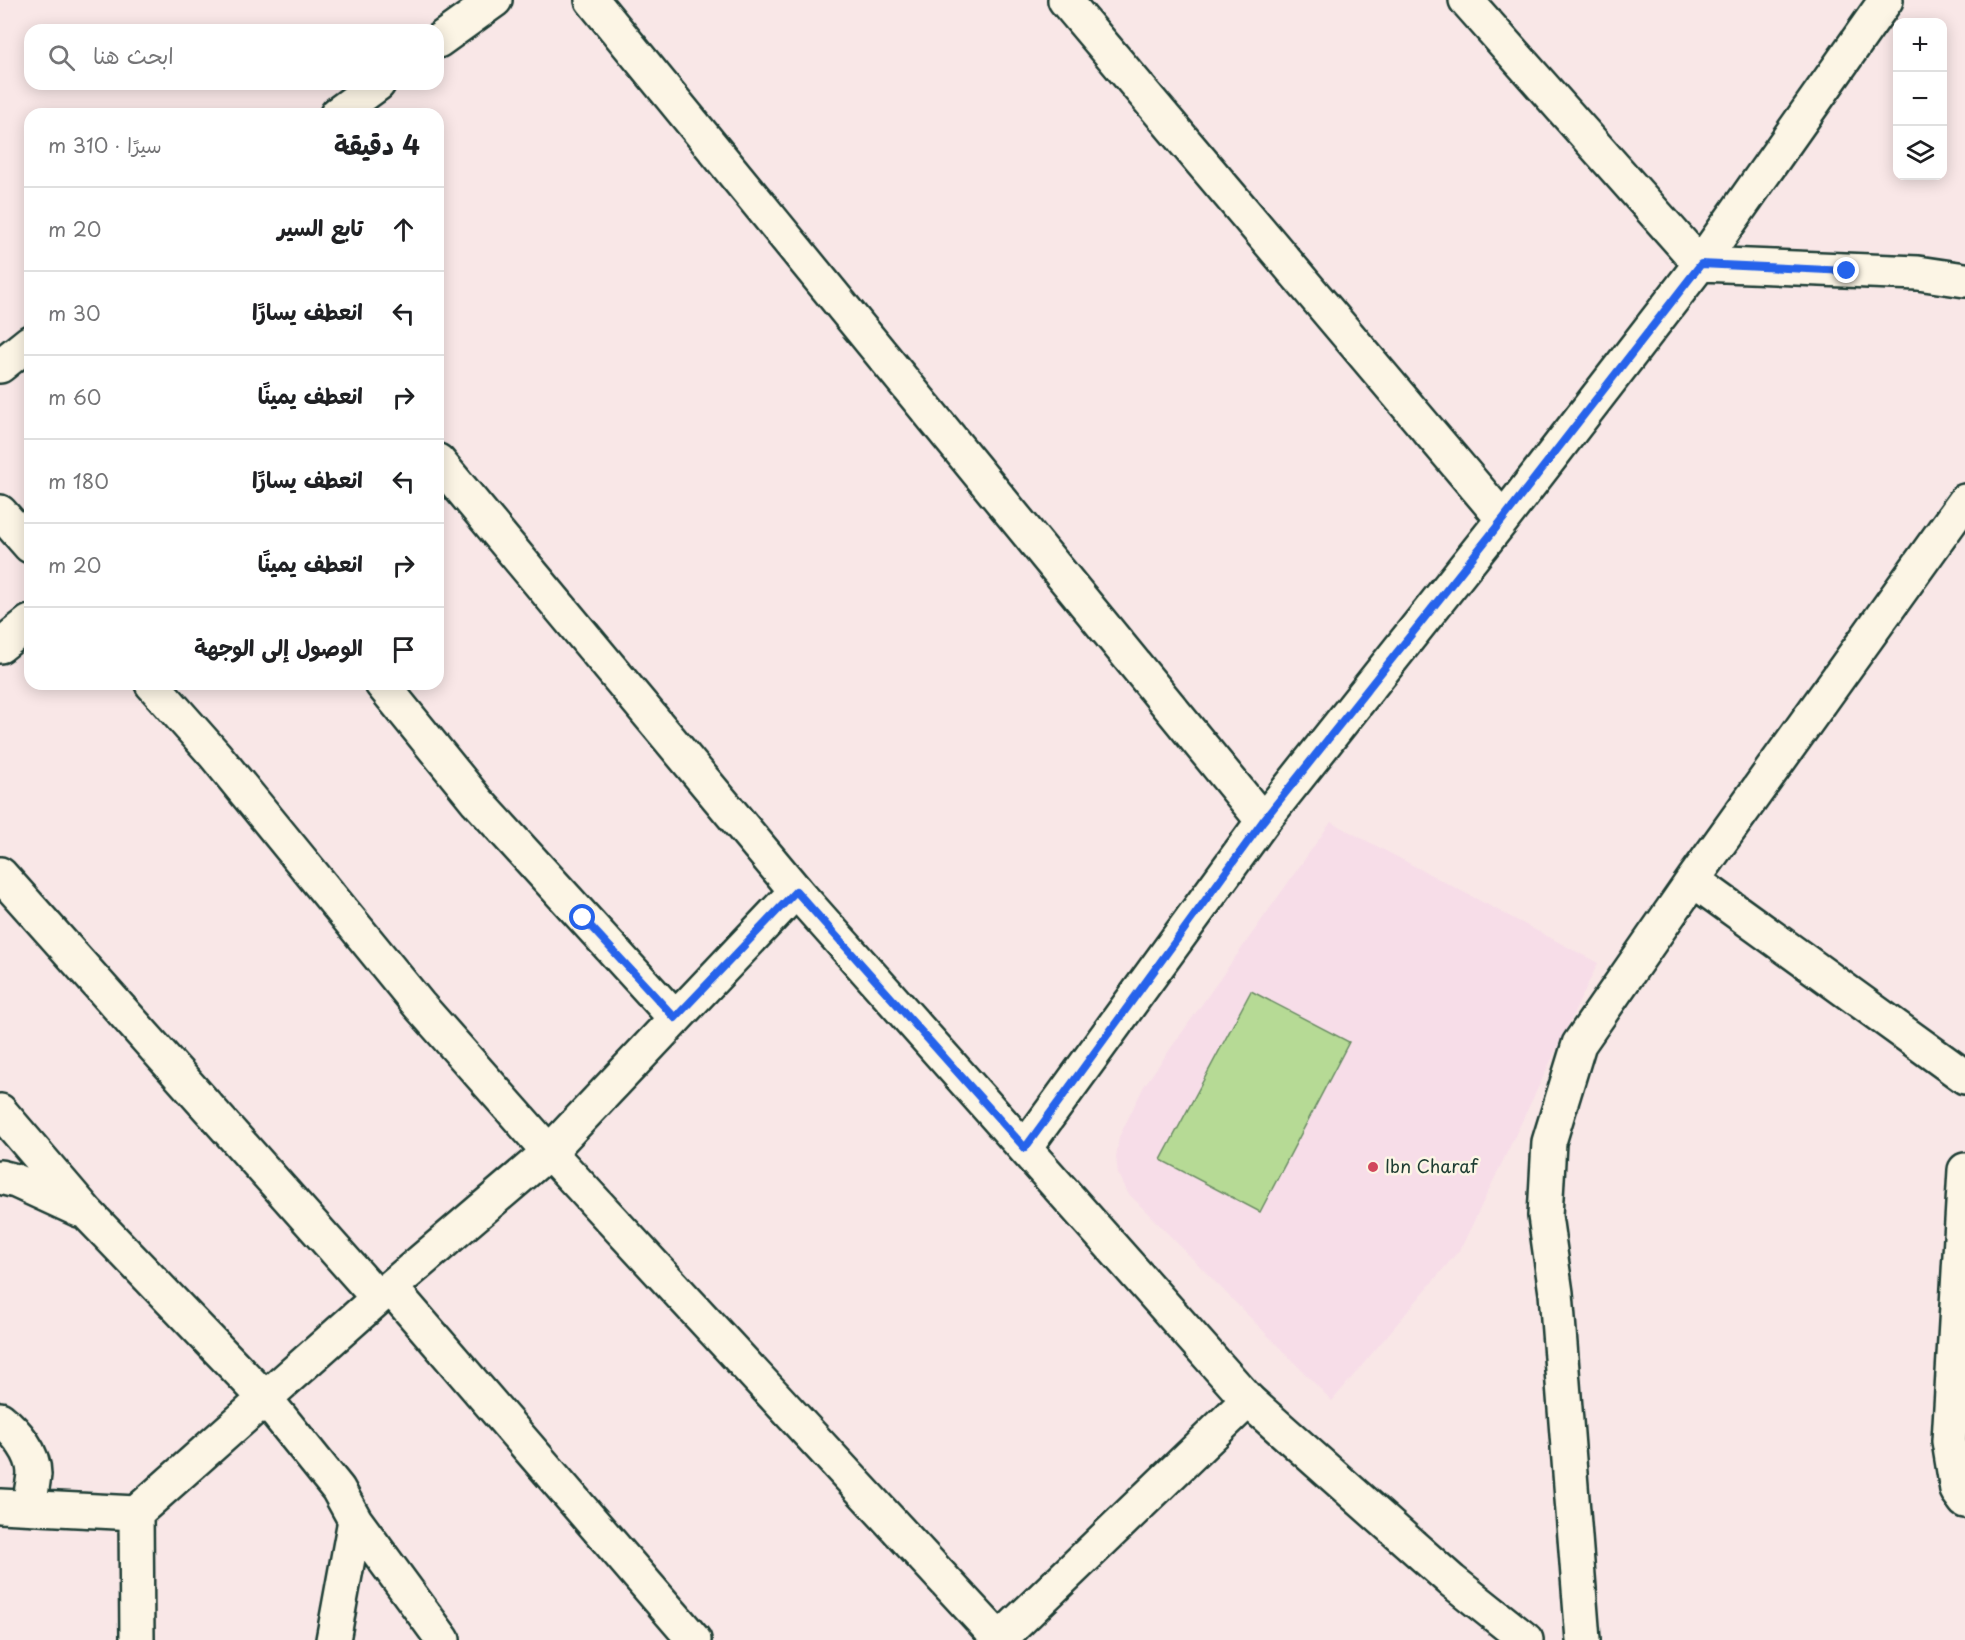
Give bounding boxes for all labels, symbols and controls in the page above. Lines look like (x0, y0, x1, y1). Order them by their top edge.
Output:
map controls (1893, 18, 1947, 180)
button: + (1893, 18, 1947, 72)
search box (24, 24, 444, 90)
text: ابحث هنا (93, 38, 174, 71)
icon: search (45, 41, 78, 74)
button: − (1893, 72, 1947, 126)
text: 4 دقيقة (334, 125, 420, 164)
button: layers (1893, 126, 1947, 180)
text: سيرًا · 310 m (48, 130, 162, 160)
text: تابع السير (278, 210, 363, 243)
icon: ahead (387, 213, 420, 246)
text: 20 m (48, 214, 101, 244)
route end (1833, 257, 1859, 283)
text: انعطف يسارًا (252, 294, 363, 327)
icon: left (387, 297, 420, 330)
text: 30 m (48, 298, 101, 328)
text: انعطف يمينًا (258, 378, 363, 411)
icon: right (387, 381, 420, 414)
text: 60 m (48, 382, 101, 412)
text: انعطف يسارًا (252, 462, 363, 495)
icon: left (387, 465, 420, 498)
text: 180 m (48, 466, 109, 496)
text: انعطف يمينًا (258, 546, 363, 579)
icon: right (387, 549, 420, 582)
text: 20 m (48, 550, 101, 580)
text: الوصول إلى الوجهة (194, 630, 363, 663)
icon: arrive (387, 633, 420, 666)
route start (569, 904, 595, 930)
place label: Ibn Charaf (1385, 1152, 1479, 1179)
marker: Ibn Charaf (1366, 1160, 1380, 1174)

